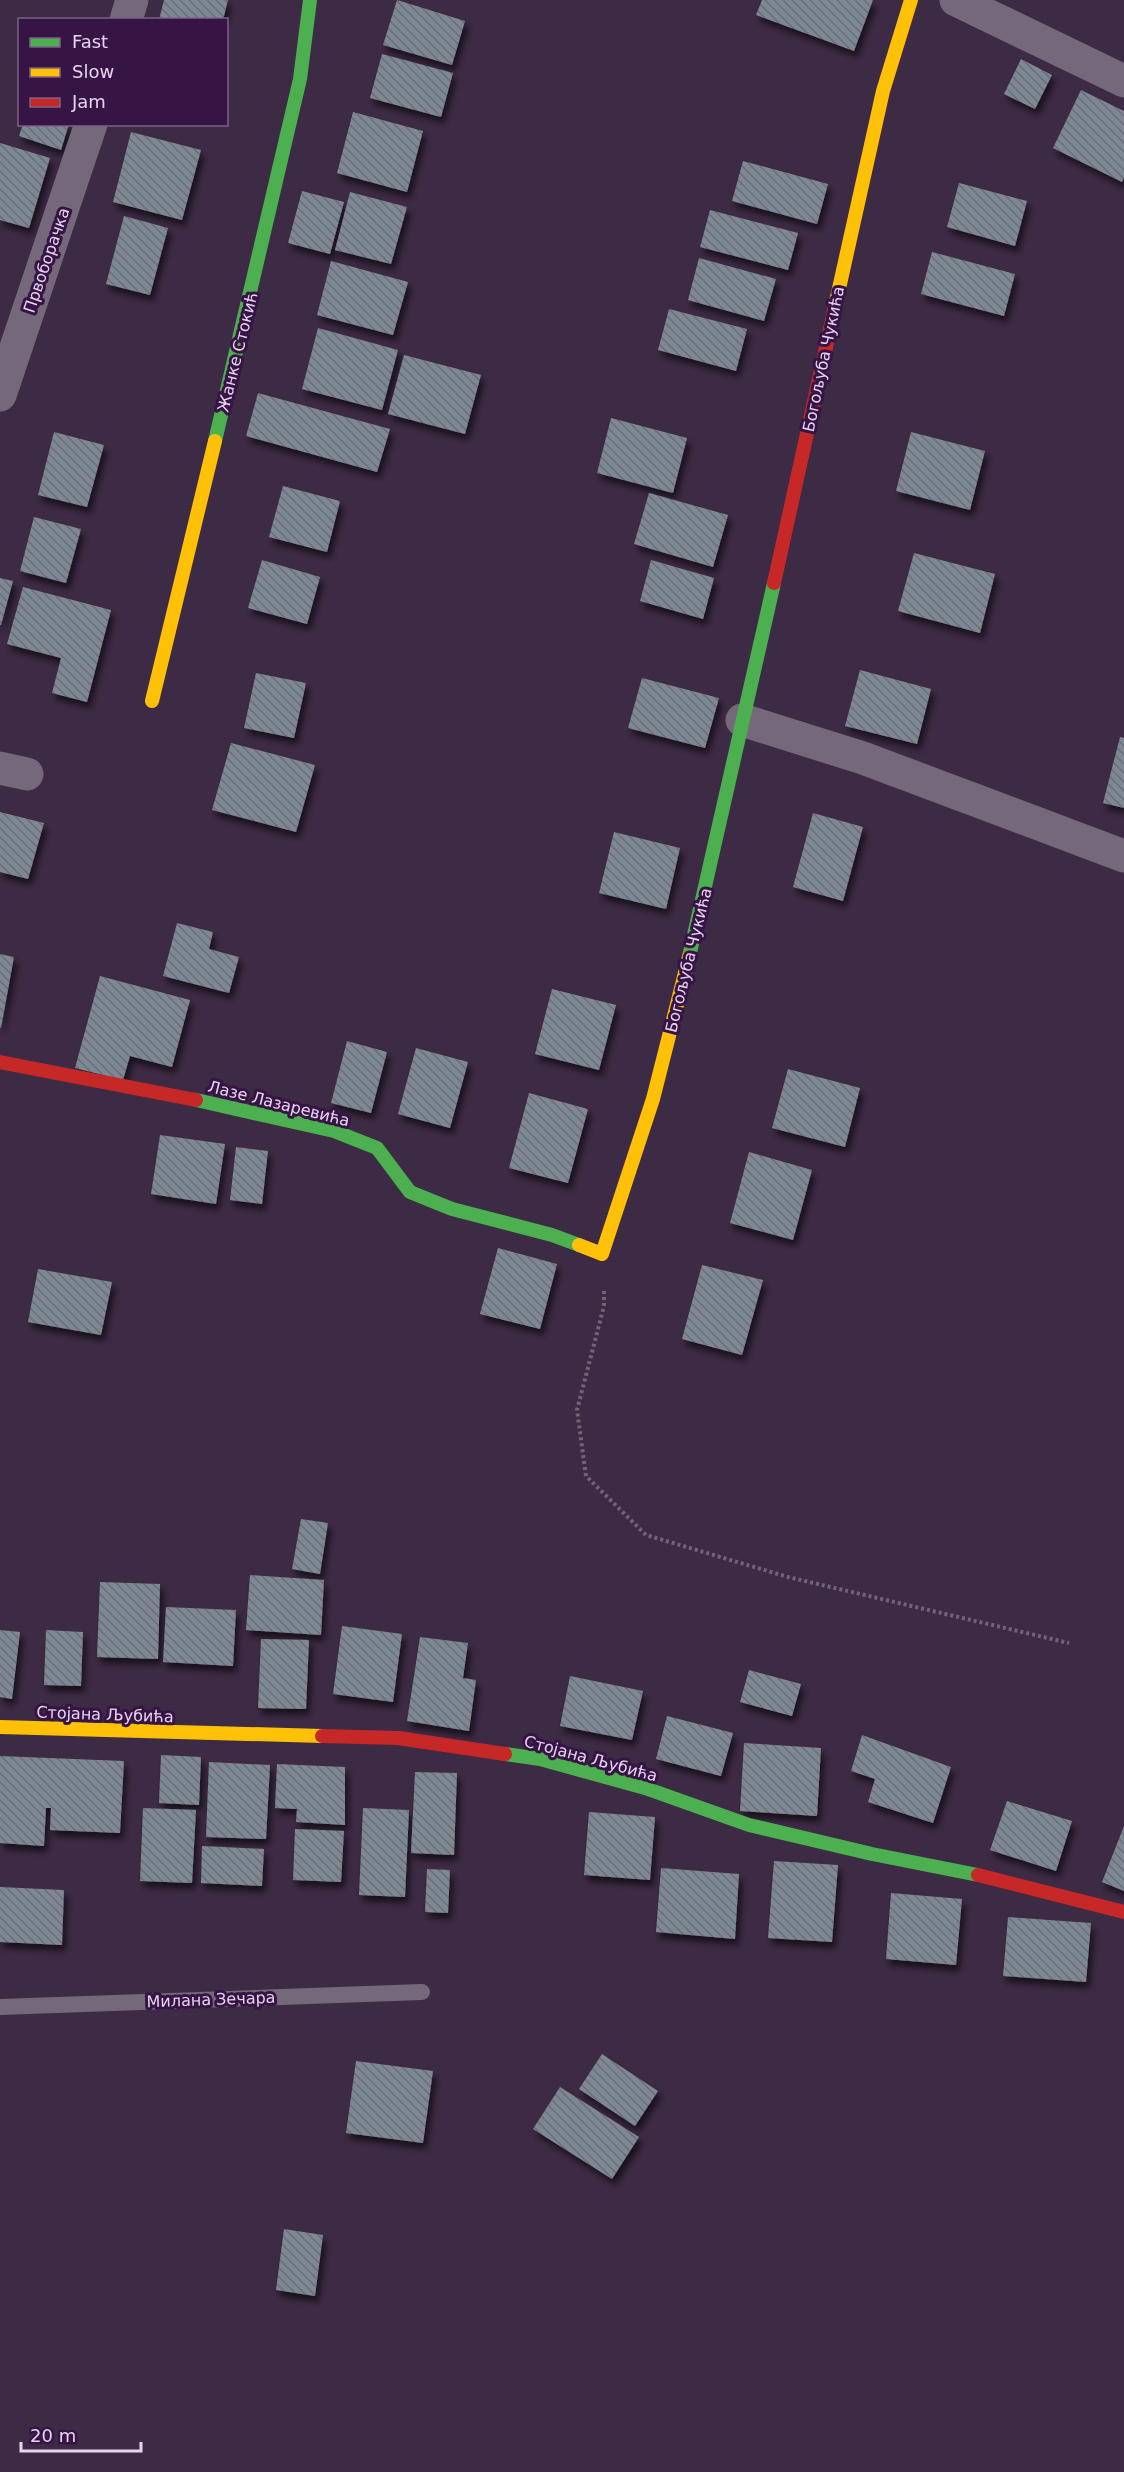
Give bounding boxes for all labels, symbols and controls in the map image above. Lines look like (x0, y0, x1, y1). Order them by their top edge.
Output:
legend (18, 18, 228, 126)
text: Fast (72, 31, 108, 52)
text: Slow (72, 61, 114, 82)
text: Jam (71, 91, 106, 112)
street label: Првоборачка (20, 205, 73, 315)
street label: Богољуба Чукића (799, 285, 848, 434)
street label: Жанке Стокић (213, 290, 262, 414)
street label: Богољуба Чукића (661, 886, 716, 1034)
street label: Лазе Лазаревића (206, 1077, 352, 1130)
street label: Стојана Љубића (36, 1703, 174, 1726)
street label: Стојана Љубића (522, 1732, 660, 1785)
street label: Милана Зечара (146, 1988, 276, 2011)
scale bar (21, 2415, 141, 2453)
text: 20 m (30, 2425, 76, 2446)

